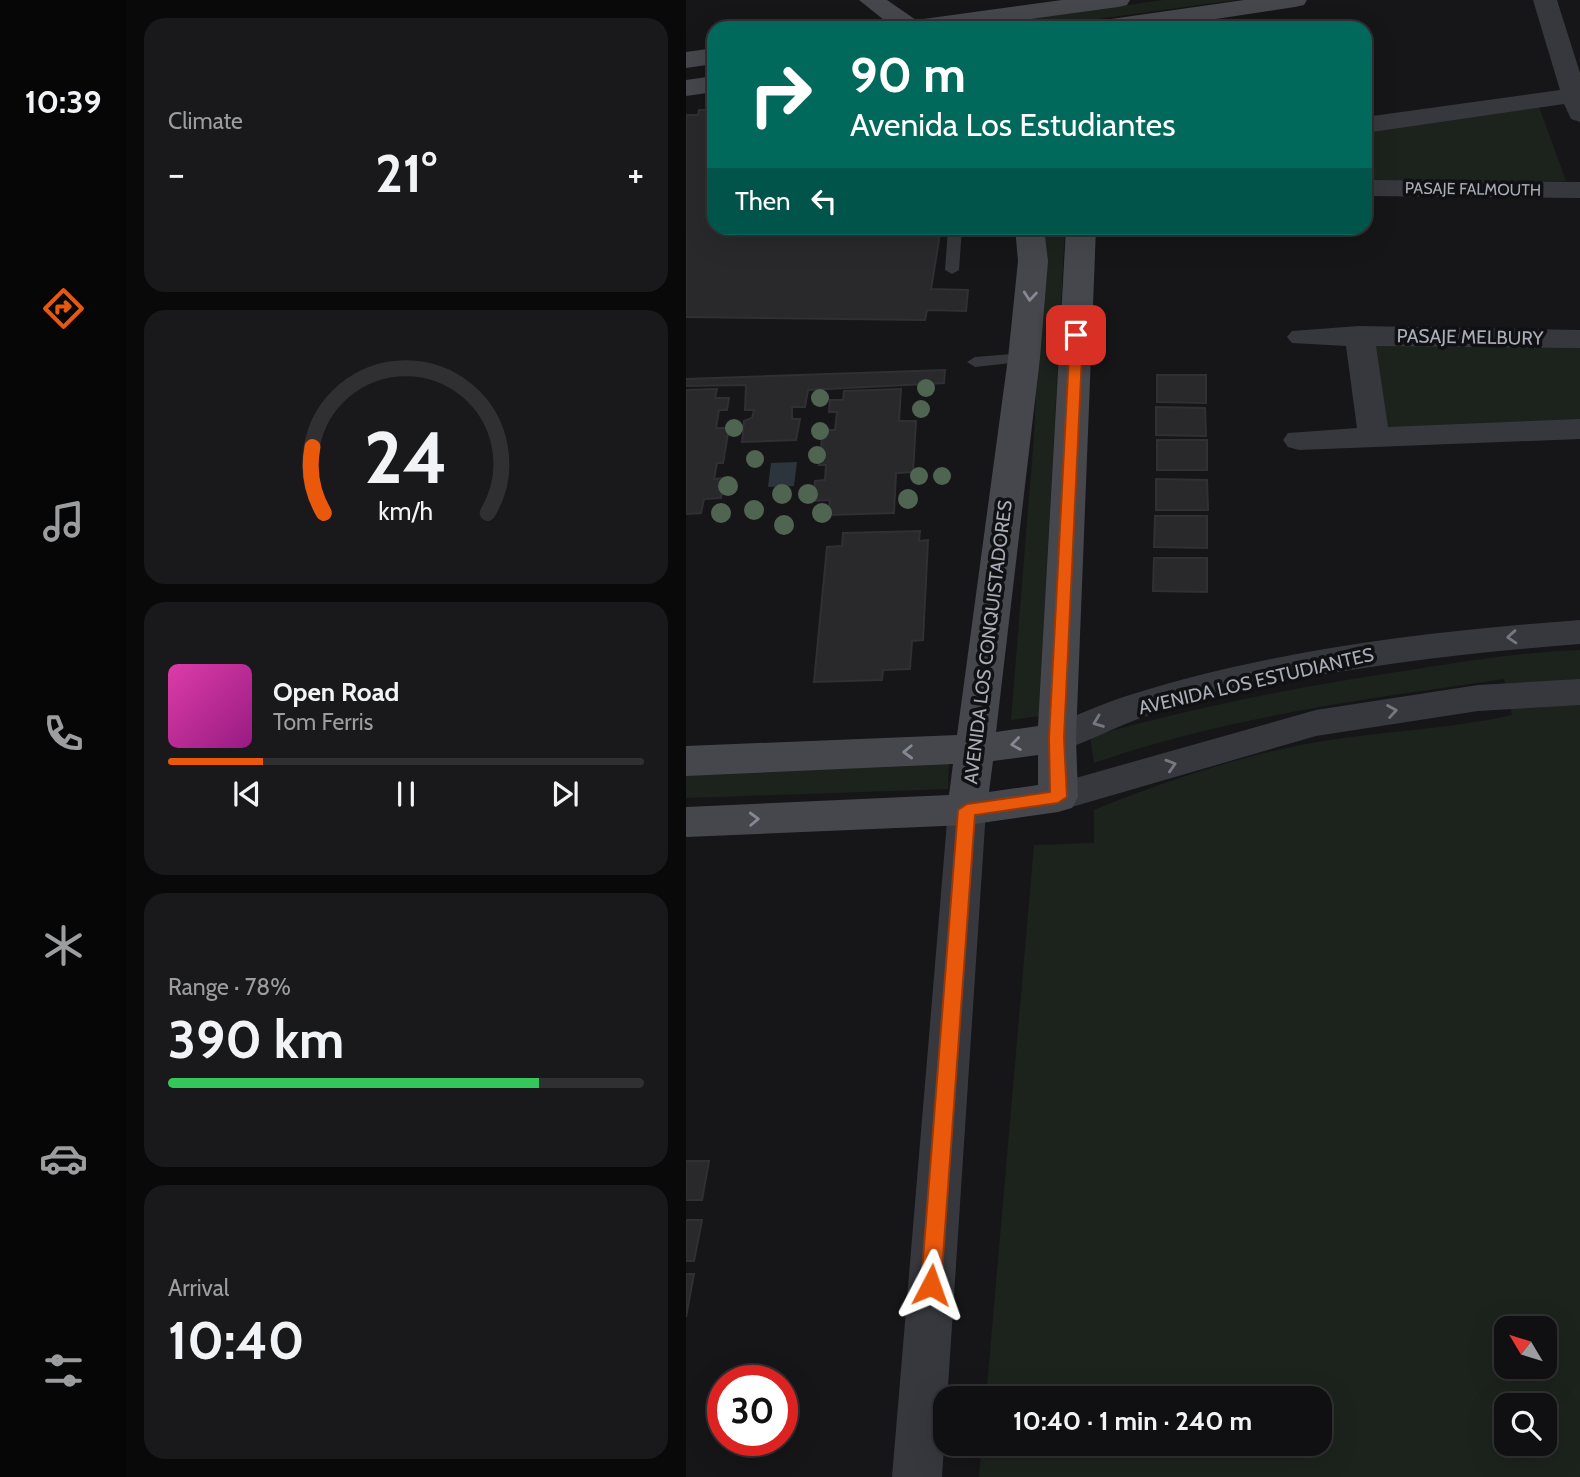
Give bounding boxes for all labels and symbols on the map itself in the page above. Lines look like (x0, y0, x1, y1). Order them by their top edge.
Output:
street label: PASAJE FALMOUTH (1405, 178, 1541, 200)
one-way arrow (1022, 290, 1037, 301)
pin (1046, 305, 1106, 365)
street label: PASAJE MELBURY (1396, 324, 1544, 350)
street label: AVENIDA LOS CONQUISTADORES (959, 499, 1017, 785)
one-way arrow (1506, 629, 1517, 644)
street label: AVENIDA LOS ESTUDIANTES (1136, 643, 1376, 719)
one-way arrow (1386, 704, 1398, 719)
one-way arrow (1093, 714, 1105, 728)
one-way arrow (1011, 736, 1022, 751)
one-way arrow (902, 744, 913, 759)
one-way arrow (1164, 759, 1177, 773)
one-way arrow (749, 811, 760, 826)
position arrow (894, 1248, 968, 1322)
north arrow (1494, 1316, 1558, 1379)
speed limit sign: 30 (707, 1365, 798, 1456)

